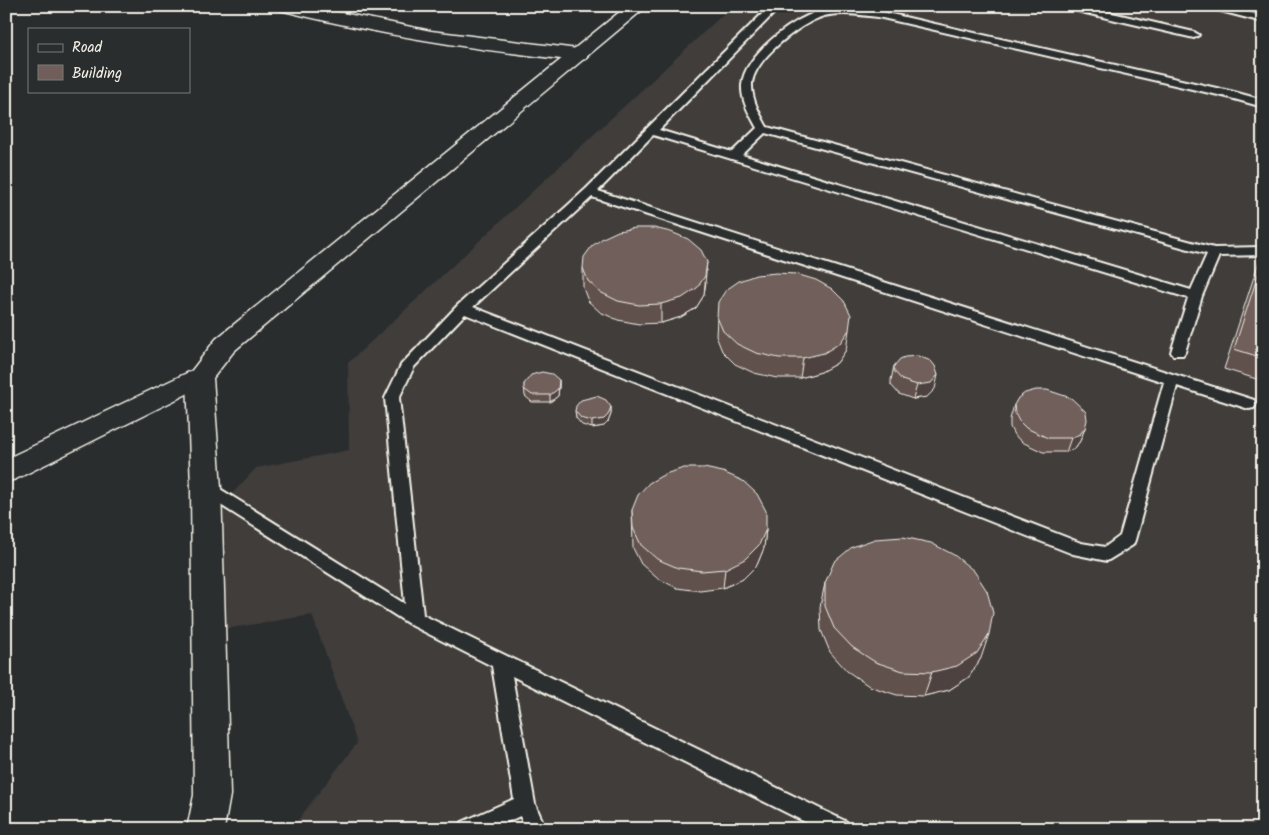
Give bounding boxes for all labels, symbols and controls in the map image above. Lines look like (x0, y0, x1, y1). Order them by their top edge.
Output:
legend (28, 28, 190, 92)
text: Road (72, 36, 103, 60)
text: Building (72, 62, 122, 86)

